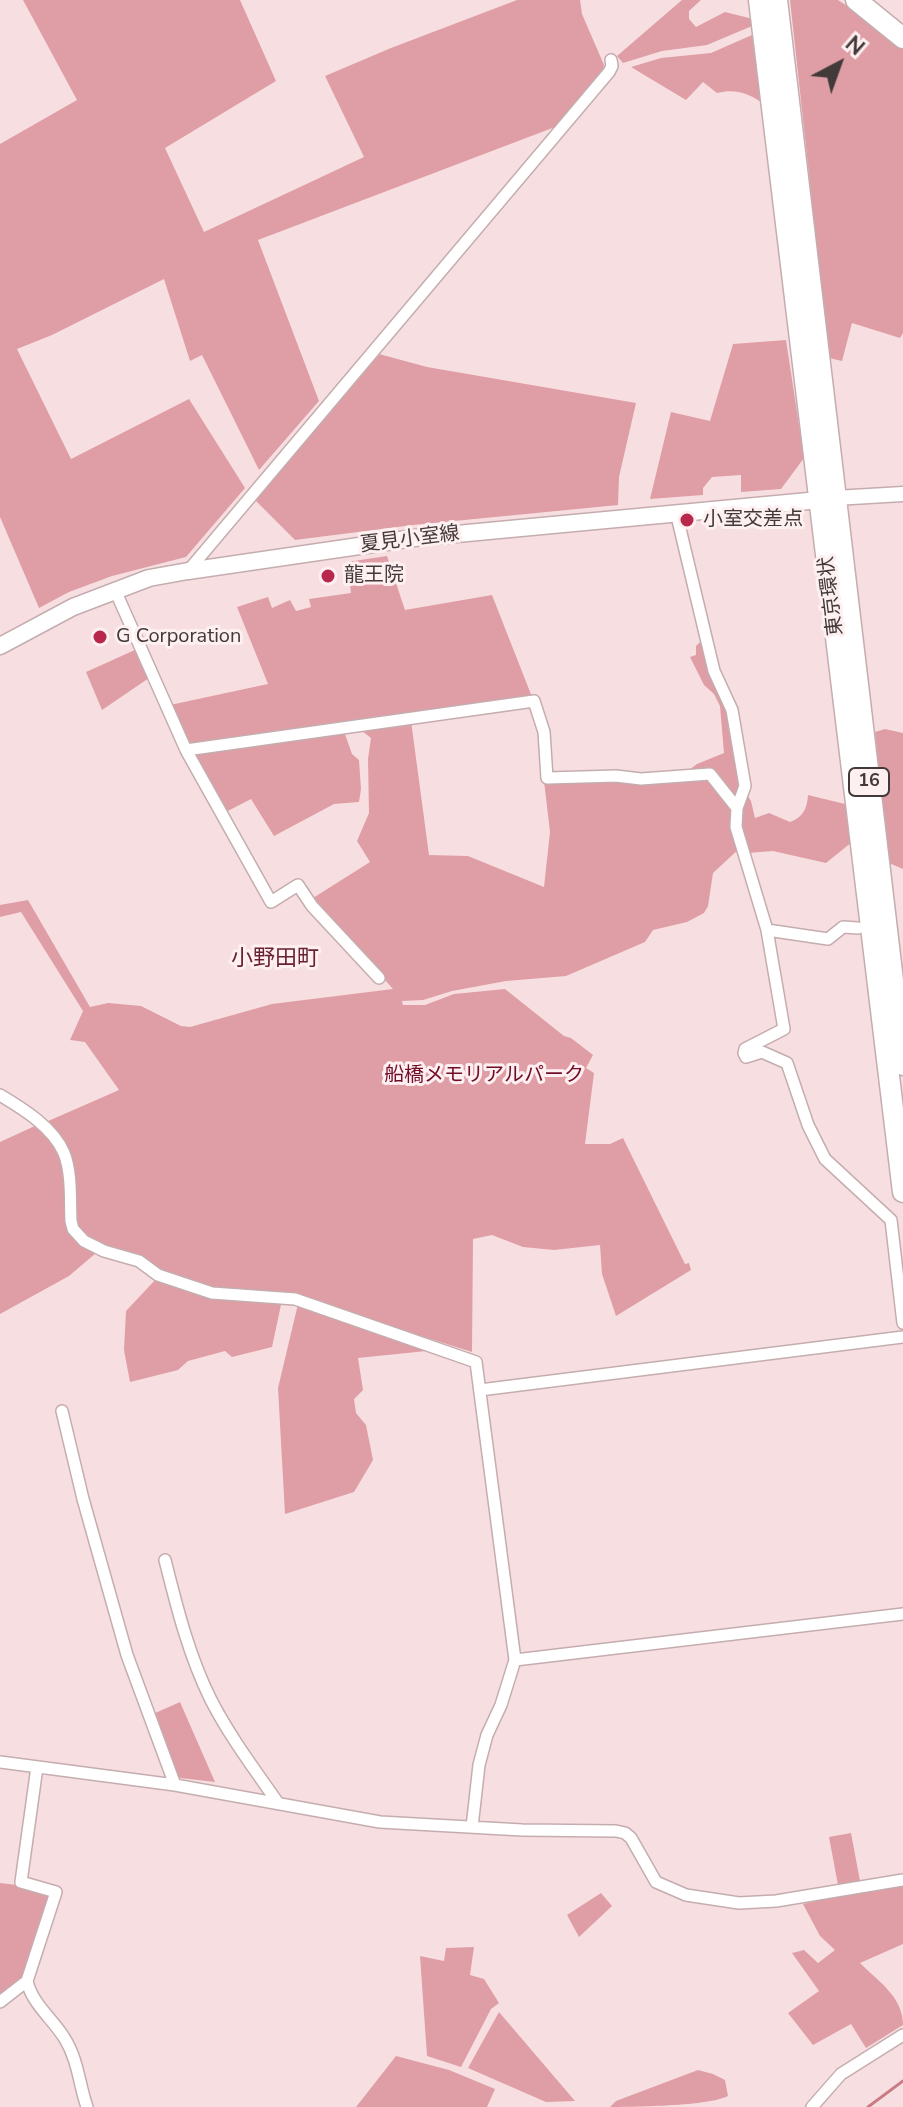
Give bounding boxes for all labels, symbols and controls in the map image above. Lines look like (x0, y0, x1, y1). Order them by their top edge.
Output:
north arrow (799, 24, 879, 104)
text: N (839, 29, 871, 63)
place label: 小室交差点 (703, 508, 803, 532)
marker: 小室交差点 (678, 511, 696, 529)
street label: 夏見小室線 (359, 522, 461, 558)
street label: 東京環状 (815, 555, 849, 637)
place label: 龍王院 (344, 564, 404, 588)
marker: 龍王院 (319, 567, 337, 585)
place label: G Corporation (116, 625, 241, 649)
marker: G Corporation (91, 628, 109, 646)
road number: 16 (849, 768, 889, 796)
district label: 小野田町 (231, 947, 319, 973)
park label: 船橋メモリアルパーク (384, 1064, 584, 1088)

